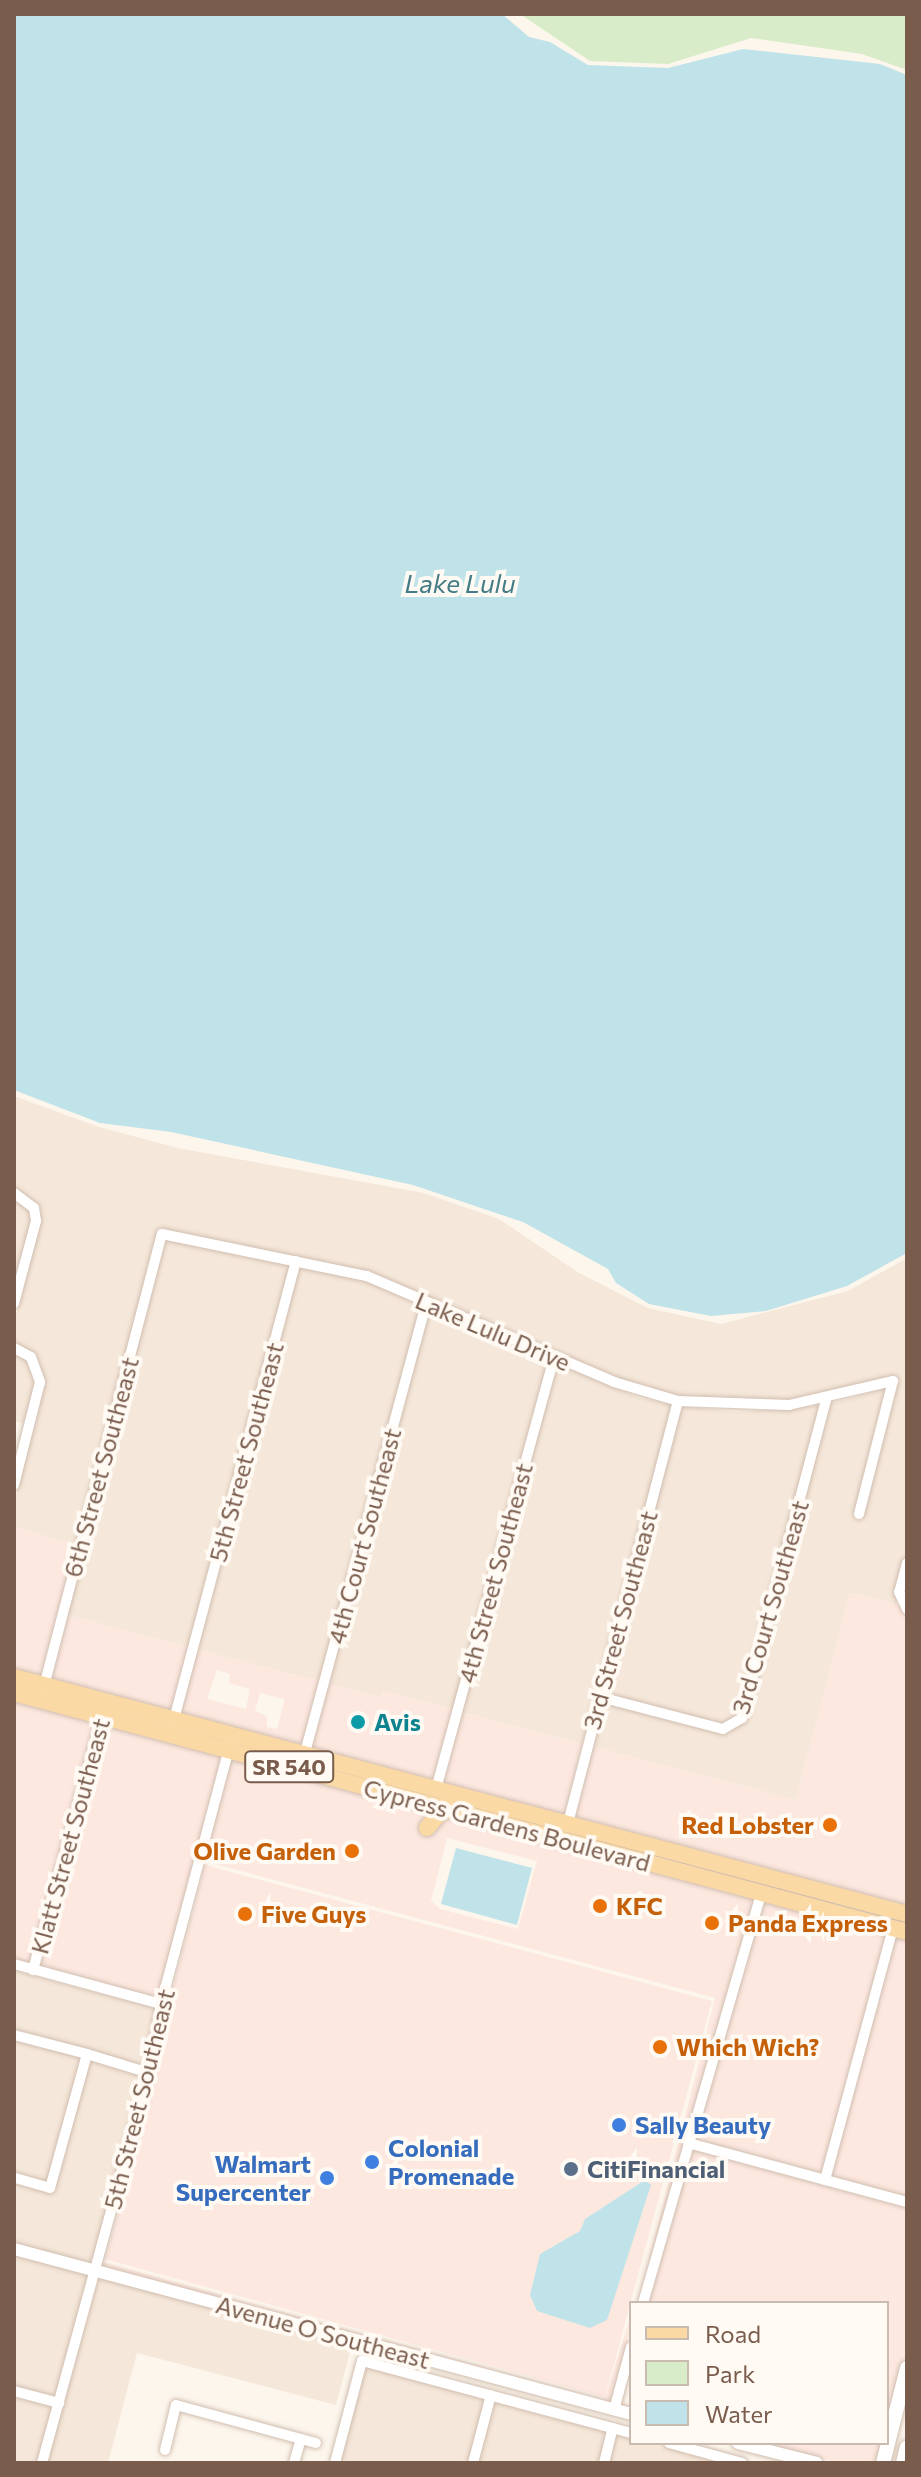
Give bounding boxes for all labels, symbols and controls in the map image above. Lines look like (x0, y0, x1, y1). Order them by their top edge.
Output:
water label: Lake Lulu (404, 567, 516, 599)
street label: Lake Lulu Drive (411, 1285, 575, 1377)
street label: 5th Street Southeast (203, 1339, 289, 1565)
street label: 6th Street Southeast (58, 1354, 144, 1580)
street label: 4th Court Southeast (321, 1425, 407, 1647)
street label: 4th Street Southeast (452, 1460, 538, 1686)
street label: 3rd Court Southeast (726, 1497, 814, 1717)
street label: 3rd Street Southeast (577, 1508, 663, 1732)
place label: Avis (374, 1708, 421, 1736)
marker: Avis (349, 1713, 367, 1731)
street label: Klatt Street Southeast (25, 1715, 115, 1957)
road number: SR 540 (243, 1749, 335, 1785)
street label: Cypress Gardens Boulevard (361, 1773, 653, 1877)
place label: Red Lobster (681, 1811, 814, 1839)
marker: Red Lobster (821, 1816, 839, 1834)
place label: Olive Garden (193, 1837, 336, 1865)
marker: Olive Garden (343, 1842, 361, 1860)
place label: KFC (616, 1892, 663, 1920)
marker: KFC (591, 1897, 609, 1915)
place label: Five Guys (261, 1900, 367, 1928)
marker: Five Guys (236, 1905, 254, 1923)
place label: Panda Express (728, 1909, 888, 1937)
marker: Panda Express (703, 1914, 721, 1932)
street label: 5th Street Southeast (98, 1986, 180, 2212)
place label: Which Wich? (676, 2033, 819, 2061)
marker: Which Wich? (651, 2038, 669, 2056)
place label: Sally Beauty (635, 2111, 771, 2139)
marker: Sally Beauty (610, 2116, 628, 2134)
place label: Colonial Promenade (388, 2134, 514, 2190)
place label: Walmart Supercenter (176, 2150, 311, 2206)
marker: Colonial Promenade (363, 2153, 381, 2171)
place label: CitiFinancial (587, 2155, 725, 2183)
marker: CitiFinancial (562, 2160, 580, 2178)
marker: Walmart Supercenter (318, 2169, 336, 2187)
street label: Avenue O Southeast (213, 2290, 433, 2374)
legend (629, 2301, 889, 2445)
text: Road (705, 2319, 761, 2348)
text: Park (705, 2359, 755, 2388)
text: Water (705, 2399, 773, 2428)

